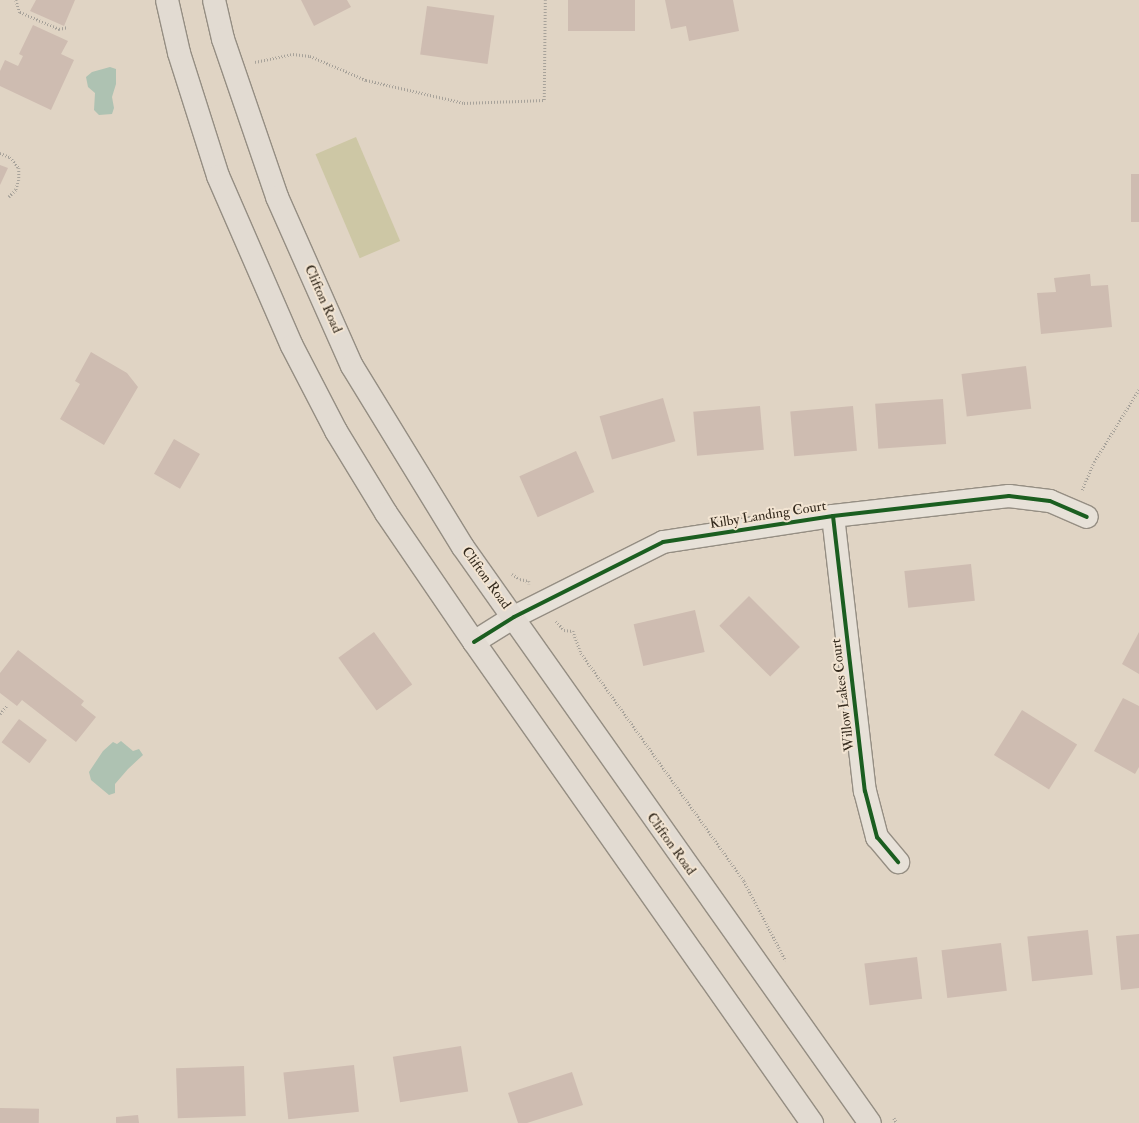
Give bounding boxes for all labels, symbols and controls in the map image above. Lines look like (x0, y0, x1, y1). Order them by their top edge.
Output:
street label: Clifton Road (301, 262, 345, 336)
street label: Kilby Landing Court (709, 497, 827, 533)
street label: Clifton Road (458, 544, 514, 612)
street label: Willow Lakes Court (828, 638, 858, 752)
street label: Clifton Road (643, 810, 699, 878)

